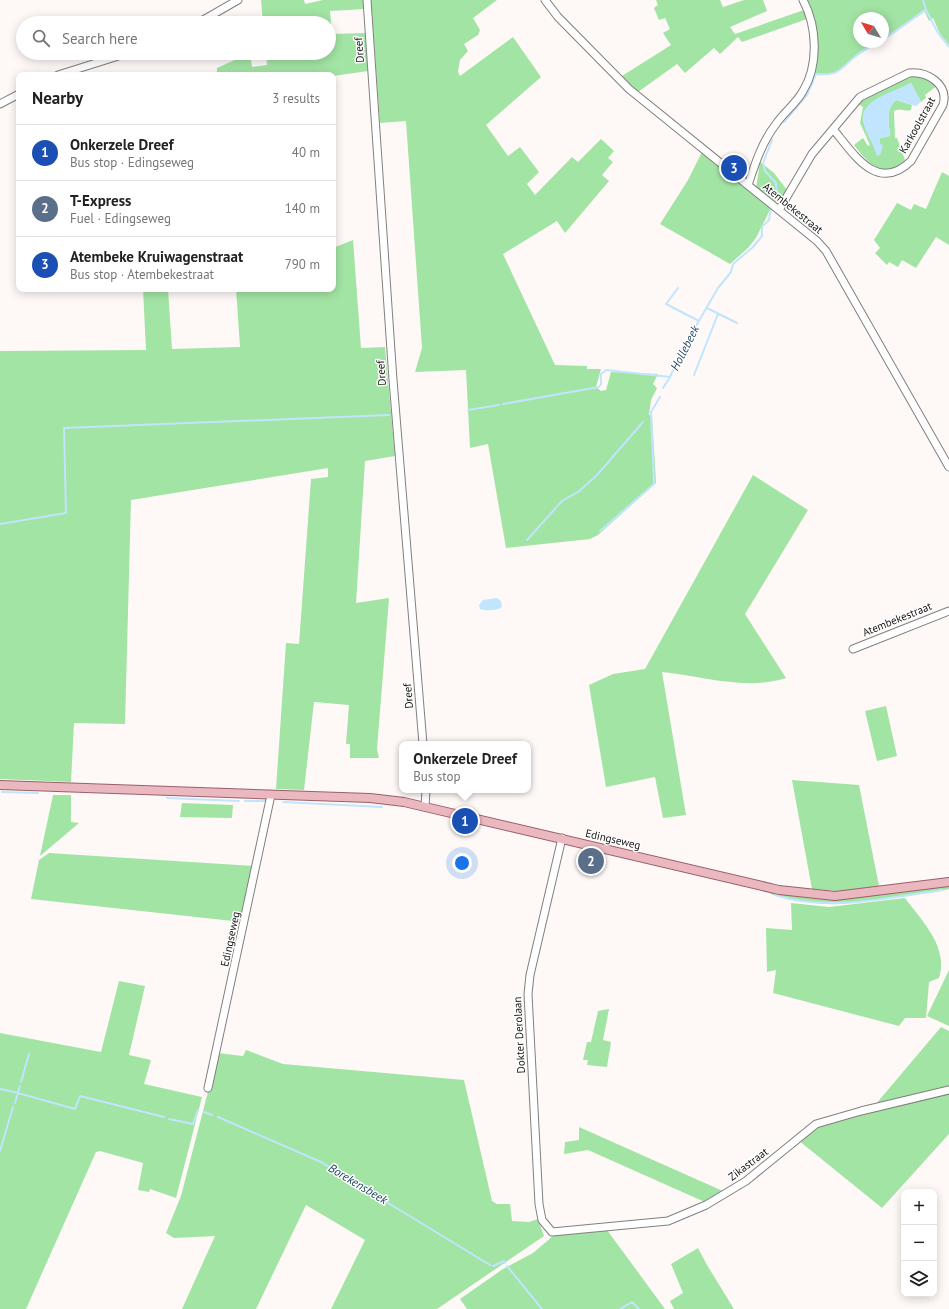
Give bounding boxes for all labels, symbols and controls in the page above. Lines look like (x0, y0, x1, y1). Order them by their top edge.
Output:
north arrow (853, 12, 889, 48)
search box (16, 16, 336, 60)
icon: search (30, 27, 52, 49)
text: Search here (62, 29, 138, 48)
street label: Dreef (351, 36, 367, 63)
text: Nearby (32, 87, 83, 109)
text: 3 results (272, 90, 320, 107)
street label: Karkoolstraat (896, 94, 938, 156)
text: Onkerzele Dreef (70, 135, 173, 154)
text: 1 (41, 144, 49, 161)
text: 40 m (292, 144, 320, 161)
pin: 3 (721, 153, 747, 183)
text: Bus stop · Edingseweg (70, 154, 194, 171)
street label: Atembekestraat (760, 179, 826, 237)
text: T-Express (70, 191, 131, 210)
text: 2 (41, 200, 49, 217)
text: 140 m (285, 200, 320, 217)
text: Fuel · Edingseweg (70, 210, 171, 227)
text: Atembeke Kruiwagenstraat (70, 247, 243, 266)
text: 3 (41, 256, 49, 273)
text: 790 m (285, 256, 320, 273)
text: Bus stop · Atembekestraat (70, 266, 214, 283)
water label: Hollebeek (667, 322, 703, 373)
street label: Dreef (373, 359, 389, 386)
street label: Atembekestraat (860, 599, 934, 639)
street label: Dreef (400, 682, 416, 709)
popup (399, 741, 531, 793)
text: Onkerzele Dreef (413, 749, 517, 768)
text: Bus stop (413, 768, 461, 785)
pin: 1 (452, 806, 478, 836)
street label: Edingseweg (584, 826, 642, 852)
pin: 2 (578, 846, 604, 876)
your location (452, 853, 472, 873)
street label: Edingseweg (217, 910, 243, 968)
street label: Dokter Derolaan (510, 996, 528, 1074)
street label: Zikastraat (725, 1144, 771, 1184)
water label: Borekensbeek (326, 1160, 391, 1207)
map controls (901, 1189, 937, 1297)
button: + (901, 1189, 937, 1225)
button: − (901, 1225, 937, 1261)
button: layers (901, 1261, 937, 1297)

